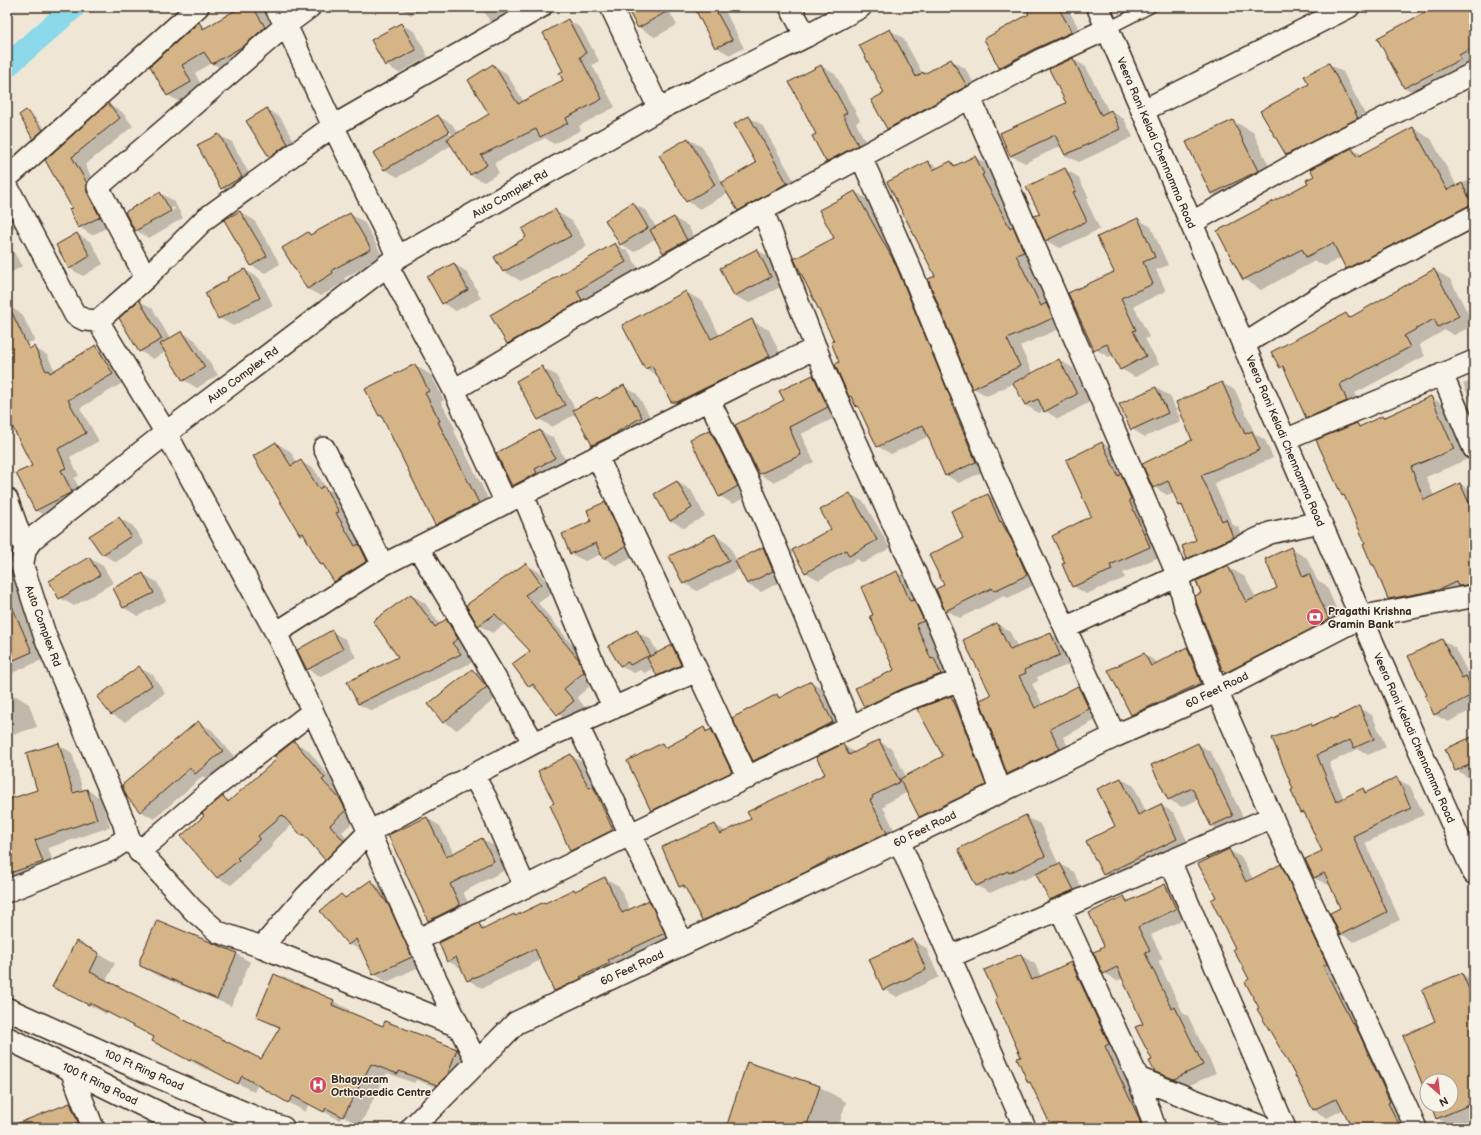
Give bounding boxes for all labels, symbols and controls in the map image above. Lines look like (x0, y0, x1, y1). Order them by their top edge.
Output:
street label: Veera Rani Keladi Chennamma Road (1114, 55, 1198, 231)
street label: Auto Complex Rd (470, 167, 550, 221)
street label: Auto Complex Rd (205, 344, 281, 406)
street label: Veera Rani Keladi Chennamma Road (1243, 353, 1327, 529)
street label: Auto Complex Rd (22, 584, 64, 668)
place label: Pragathi Krishna Gramin Bank (1328, 605, 1412, 631)
bank icon: Pragathi Krishna Gramin Bank (1305, 607, 1325, 627)
street label: Veera Rani Keladi Chennamma Road (1370, 651, 1458, 825)
street label: 60 Feet Road (1183, 669, 1251, 711)
street label: 60 Feet Road (891, 808, 959, 850)
street label: 60 Feet Road (598, 948, 666, 988)
street label: 100 Ft Ring Road (102, 1047, 186, 1093)
street label: 100 ft Ring Road (60, 1060, 140, 1108)
place label: Bhagyaram Orthopaedic Centre (331, 1073, 431, 1099)
north arrow (1419, 1073, 1459, 1113)
hospital icon: Bhagyaram Orthopaedic Centre (308, 1075, 328, 1095)
text: N (1437, 1094, 1450, 1109)

